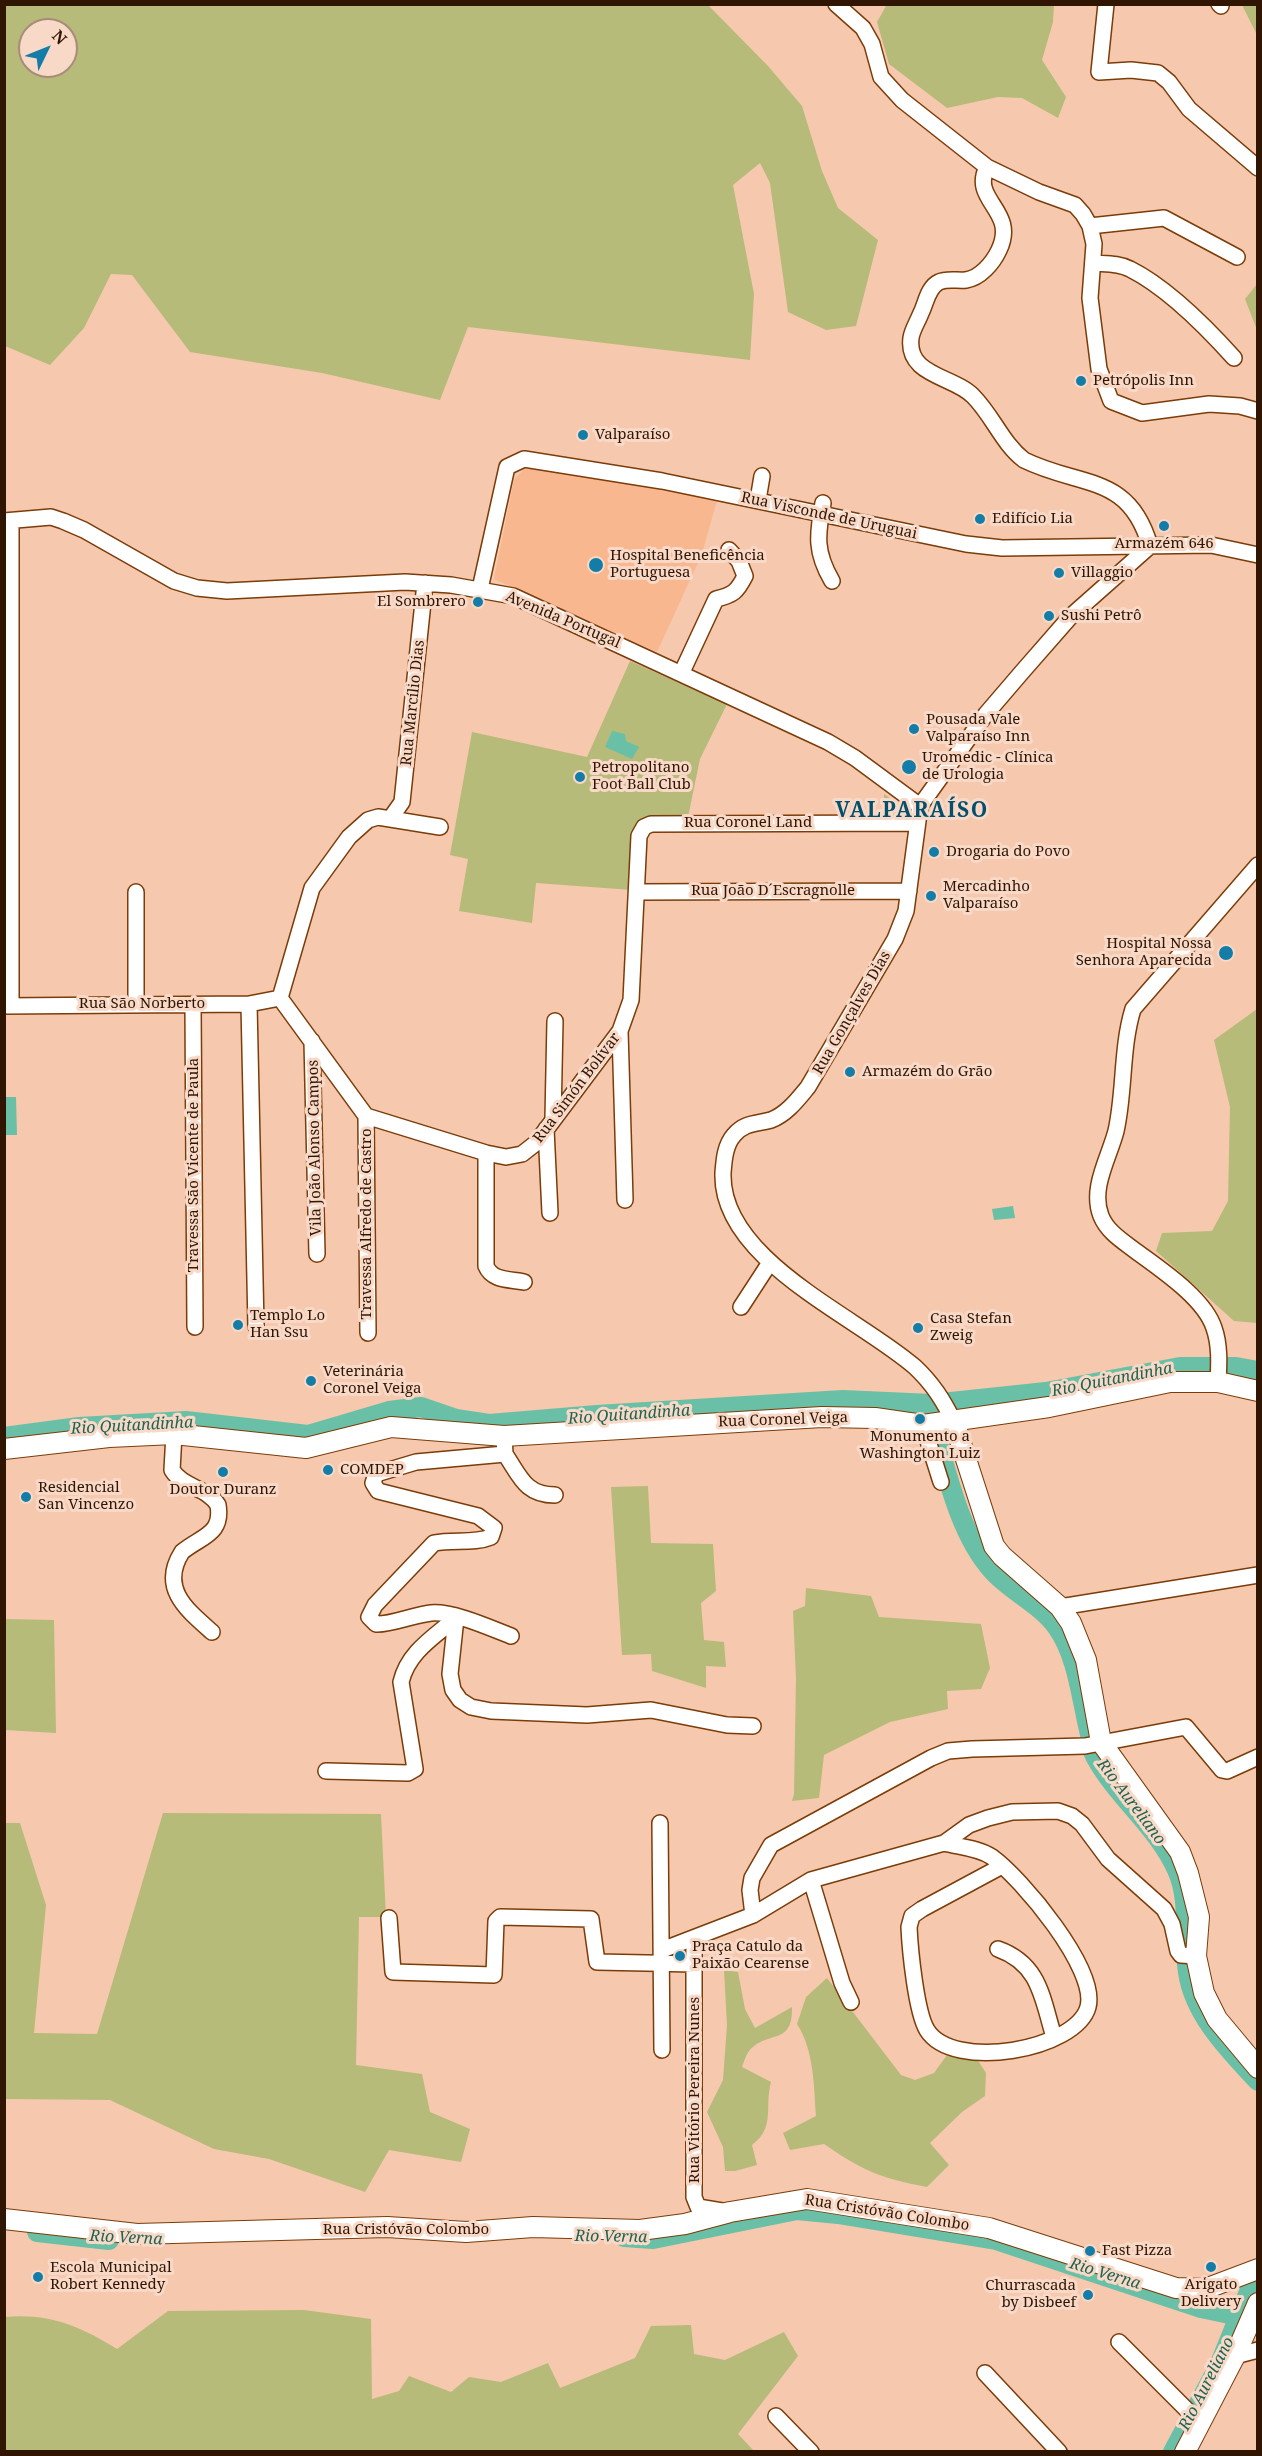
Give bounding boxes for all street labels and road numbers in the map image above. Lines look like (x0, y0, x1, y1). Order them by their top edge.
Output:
street label: Rua Visconde de Uruguai (739, 489, 919, 543)
street label: Avenida Portugal (503, 588, 623, 652)
street label: Rua Marcílio Dias (397, 639, 429, 767)
street label: Rua Coronel Land (684, 814, 812, 832)
street label: Rua João D´Escragnolle (691, 882, 855, 900)
street label: Rua Gonçalves Dias (809, 948, 895, 1078)
street label: Rua São Norberto (79, 995, 205, 1013)
street label: Rua Simón Bolívar (530, 1029, 624, 1147)
street label: Travessa São Vicente de Paula (185, 1058, 203, 1272)
street label: Vila João Alonso Campos (304, 1060, 326, 1236)
street label: Travessa Alfredo de Castro (358, 1128, 376, 1320)
street label: Rua Coronel Veiga (718, 1409, 848, 1431)
street label: Rua Vitório Pereira Nunes (686, 1997, 704, 2183)
street label: Rua Cristóvão Colombo (803, 2191, 971, 2235)
street label: Rua Cristóvão Colombo (323, 2221, 489, 2239)

